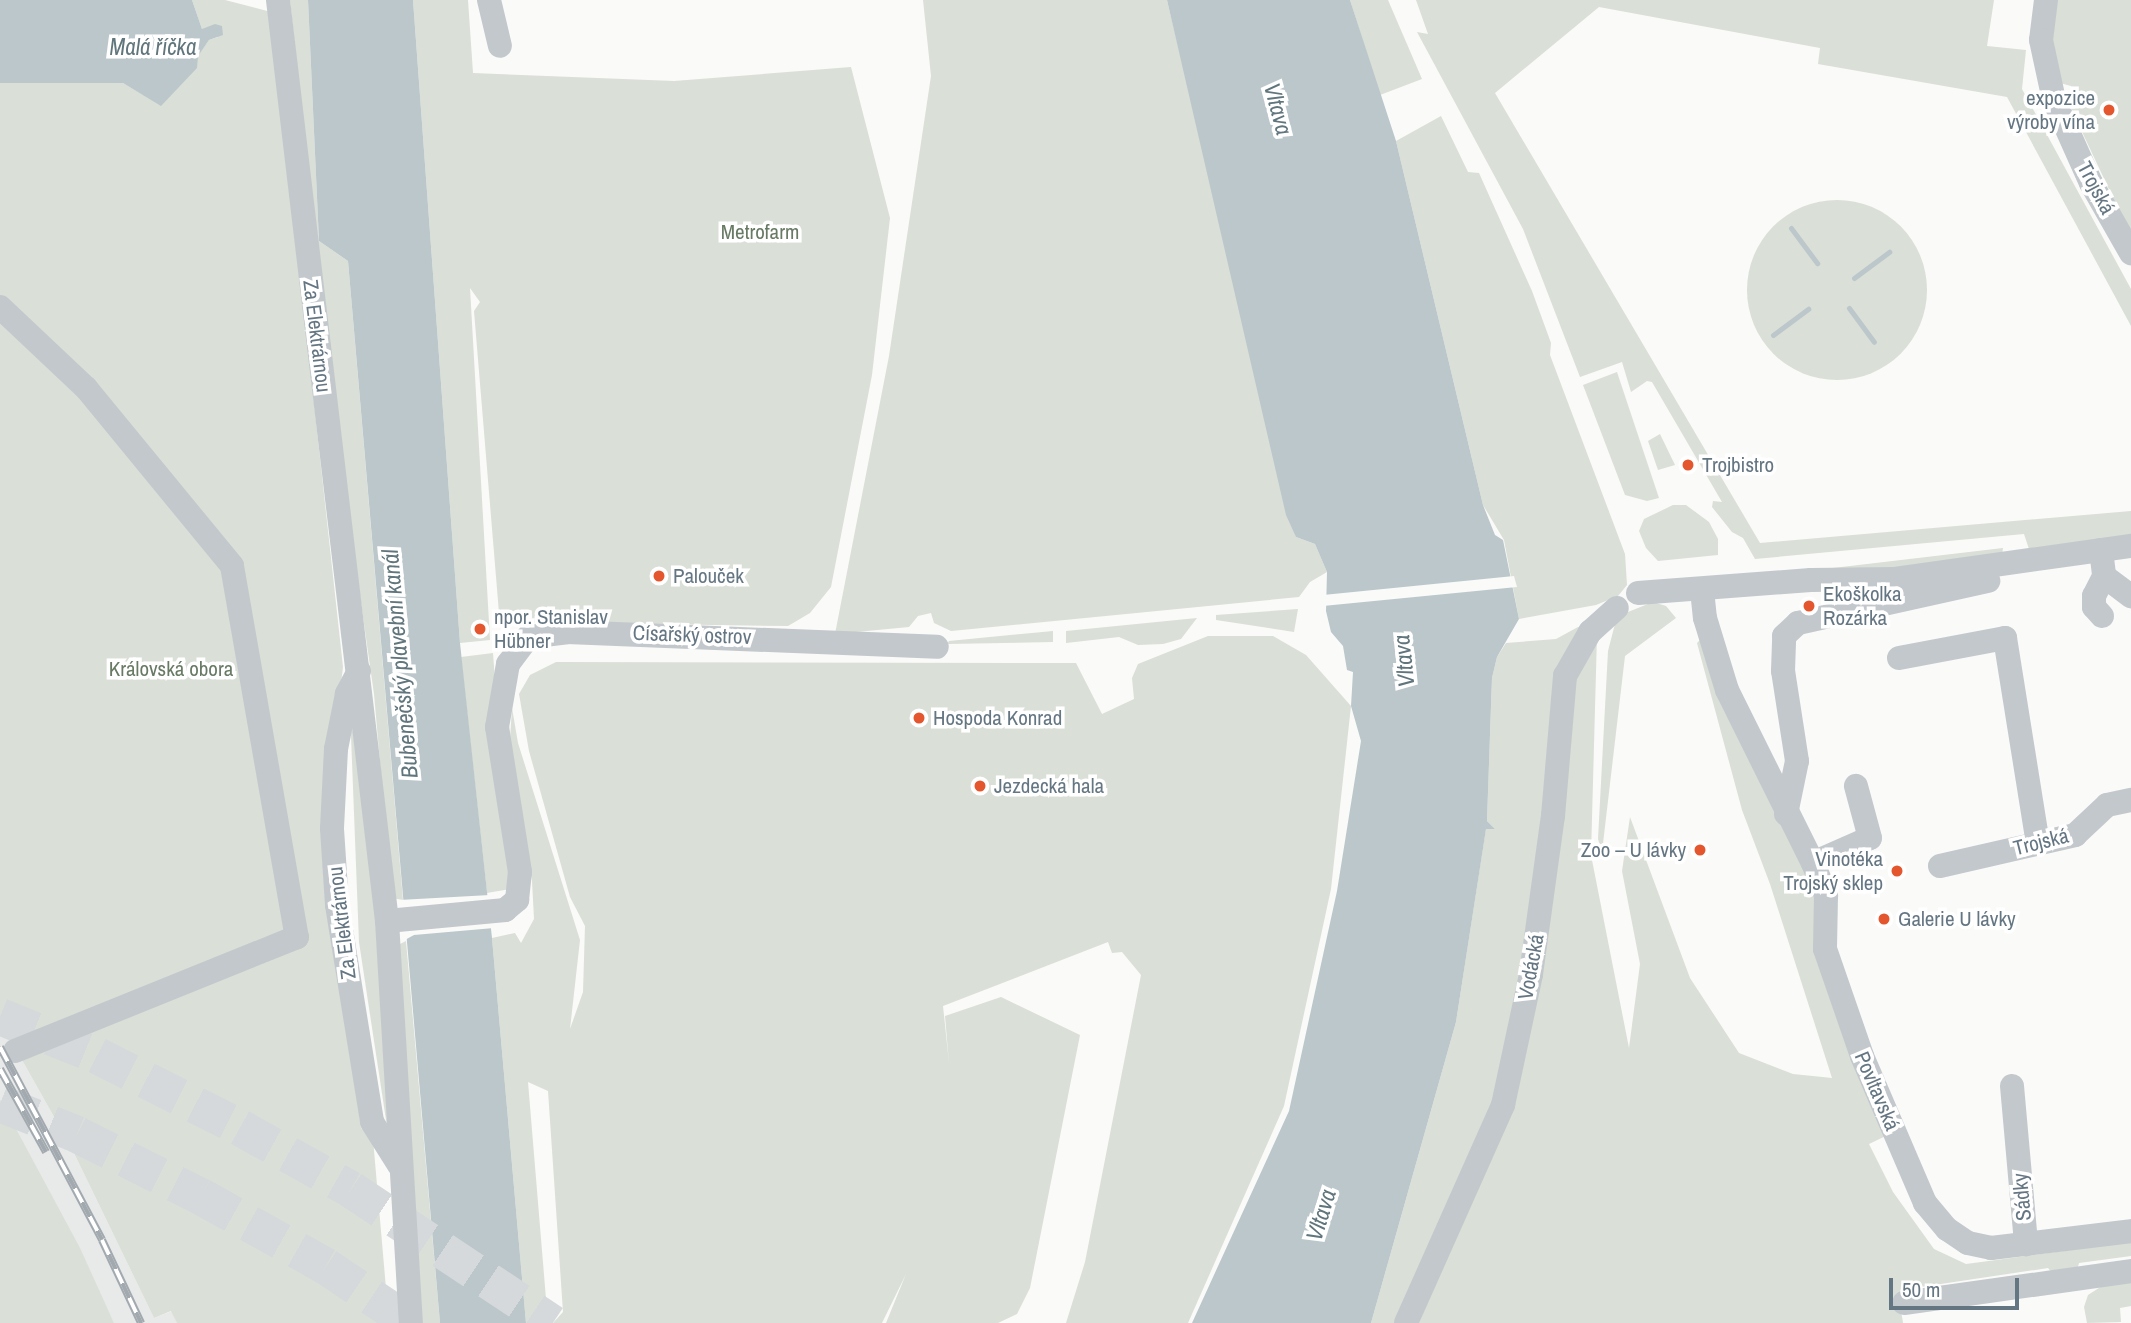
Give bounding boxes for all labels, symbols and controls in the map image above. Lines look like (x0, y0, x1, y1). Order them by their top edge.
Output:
water label: Malá říčka (110, 33, 196, 61)
water label: Vltava (1258, 80, 1298, 138)
place label: expozice výroby vína (2007, 85, 2095, 135)
marker: expozice výroby vína (2101, 102, 2117, 118)
street label: Trojská (2072, 157, 2120, 219)
park label: Metrofarm (721, 219, 799, 245)
street label: Za Elektrárnou (298, 278, 336, 394)
place label: Trojbistro (1702, 452, 1774, 478)
marker: Trojbistro (1680, 457, 1696, 473)
water label: Bubenečský plavební kanál (376, 548, 424, 780)
place label: Palouček (673, 563, 744, 589)
marker: Palouček (651, 568, 667, 584)
place label: Ekoškolka Rozárka (1823, 581, 1901, 631)
marker: Ekoškolka Rozárka (1801, 598, 1817, 614)
place label: npor. Stanislav Hübner (494, 604, 608, 654)
street label: Císařský ostrov (632, 620, 752, 650)
marker: npor. Stanislav Hübner (472, 621, 488, 637)
water label: Vltava (1388, 633, 1420, 689)
park label: Královská obora (109, 656, 233, 682)
place label: Hospoda Konrad (933, 705, 1062, 731)
marker: Hospoda Konrad (911, 710, 927, 726)
place label: Jezdecká hala (994, 773, 1104, 799)
marker: Jezdecká hala (972, 778, 988, 794)
street label: Trojská (2011, 823, 2071, 861)
place label: Zoo – U lávky (1581, 837, 1686, 863)
marker: Zoo – U lávky (1692, 842, 1708, 858)
place label: Vinotéka Trojský sklep (1783, 846, 1883, 896)
marker: Vinotéka Trojský sklep (1889, 863, 1905, 879)
street label: Za Elektrárnou (323, 865, 361, 981)
place label: Galerie U lávky (1898, 906, 2016, 932)
marker: Galerie U lávky (1876, 911, 1892, 927)
street label: Vodácká (1513, 932, 1549, 1002)
street label: Povltavská (1849, 1048, 1905, 1134)
street label: Sádky (2007, 1172, 2037, 1222)
water label: Vltava (1300, 1186, 1342, 1244)
scale bar (1893, 1264, 2022, 1308)
text: 50 m (1902, 1275, 1940, 1304)

